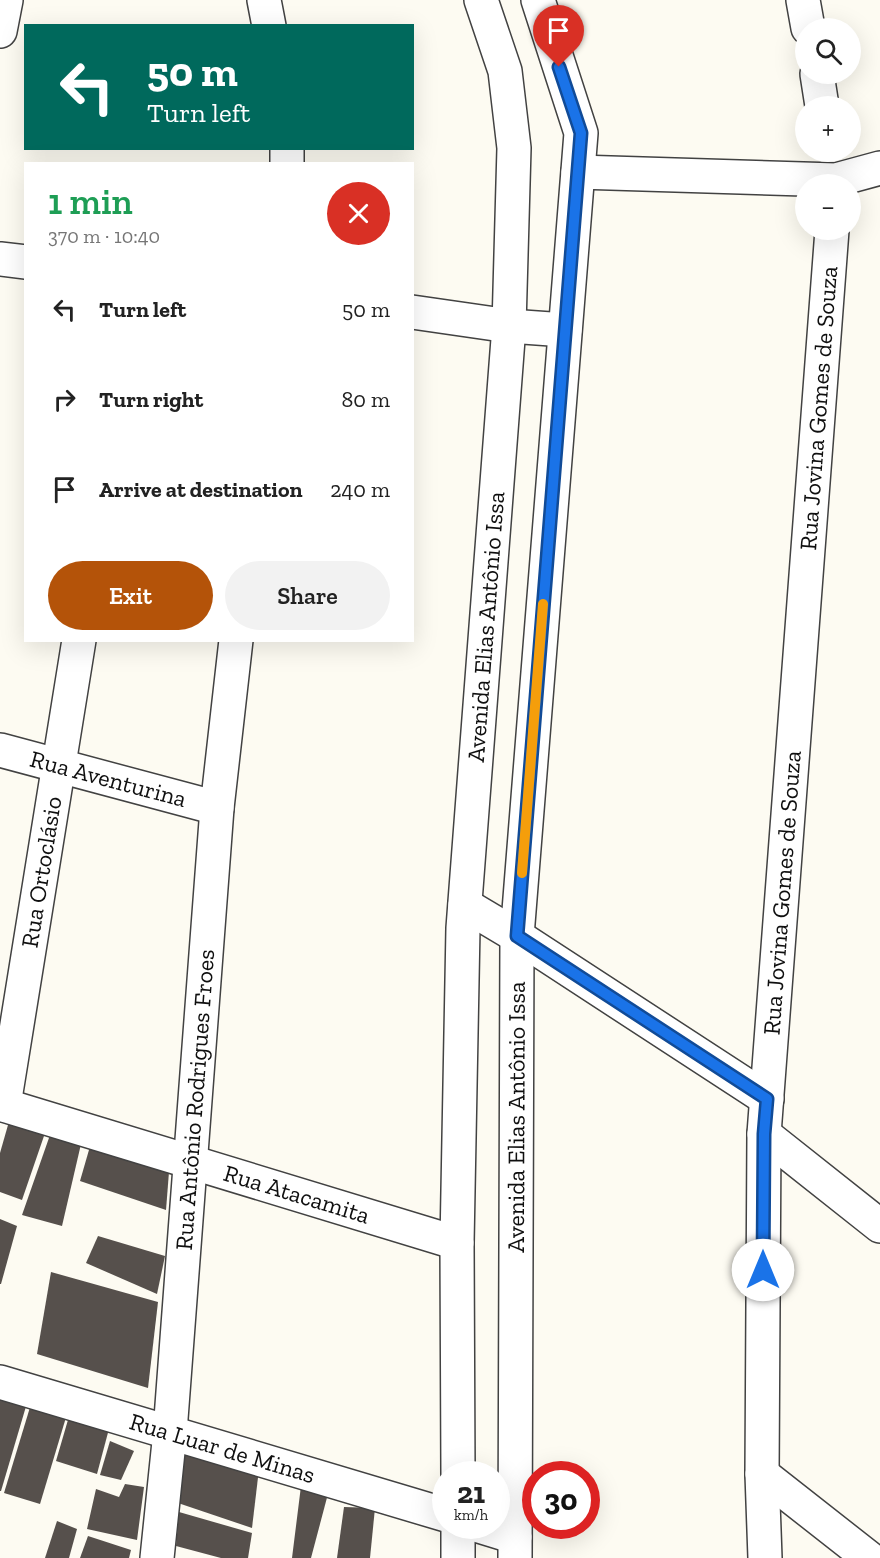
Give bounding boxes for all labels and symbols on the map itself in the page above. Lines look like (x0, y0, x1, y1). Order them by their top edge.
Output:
pin (533, 5, 584, 67)
street label: Rua Jovina Gomes de Souza (793, 264, 843, 551)
street label: Avenida Elias Antônio Issa (461, 490, 510, 763)
street label: Rua Aventurina (27, 744, 190, 813)
street label: Rua Jovina Gomes de Souza (756, 749, 807, 1036)
street label: Rua Ortoclásio (15, 794, 68, 950)
street label: Rua Antônio Rodrigues Froes (169, 948, 220, 1251)
street label: Avenida Elias Antônio Issa (501, 981, 531, 1253)
street label: Rua Atacamita (220, 1158, 374, 1230)
position arrow (731, 1238, 795, 1302)
street label: Rua Luar de Minas (126, 1406, 319, 1489)
speed limit sign: 30 (522, 1461, 600, 1539)

